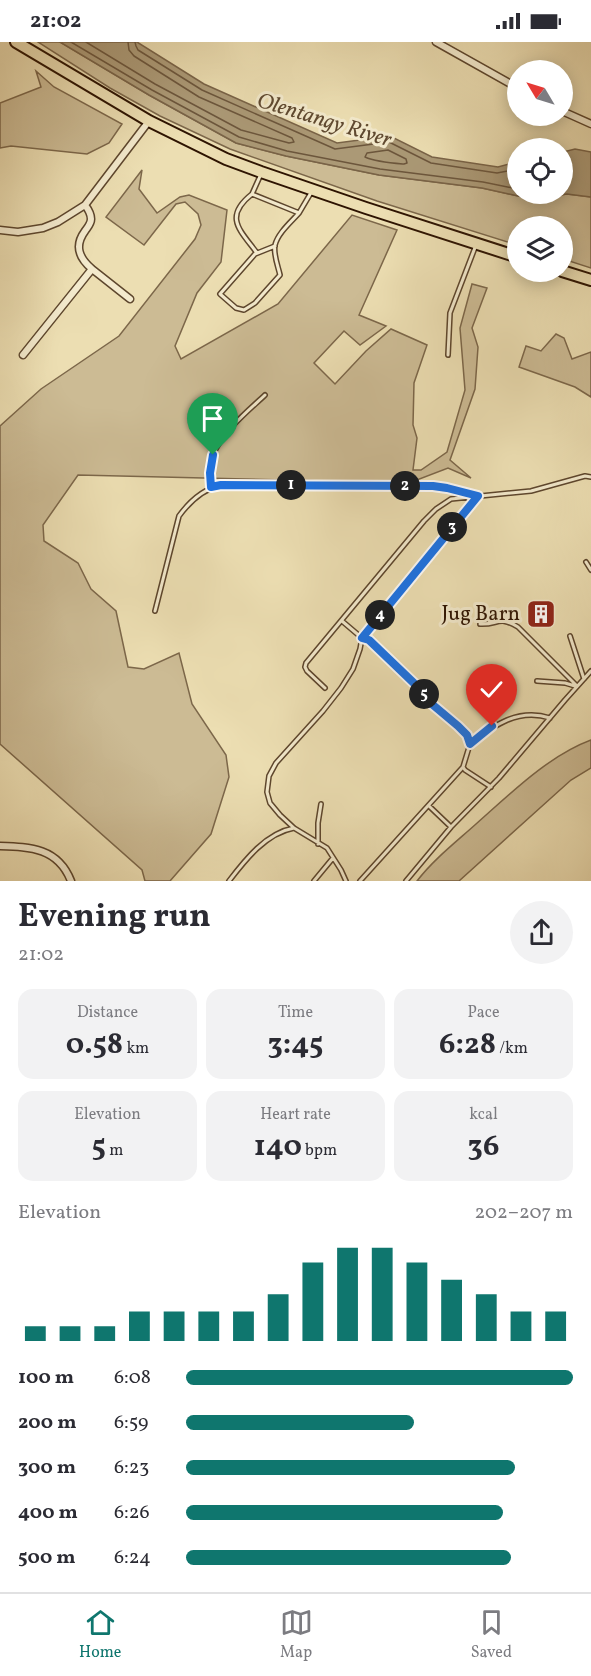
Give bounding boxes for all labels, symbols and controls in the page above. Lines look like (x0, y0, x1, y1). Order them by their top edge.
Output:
text: 21:02 (30, 6, 82, 37)
north arrow (507, 60, 573, 126)
map controls (507, 60, 573, 282)
water label: Olentangy River (253, 86, 396, 156)
button: locate (507, 138, 573, 204)
button: layers (507, 216, 573, 282)
pin (187, 393, 238, 455)
icon: arrive (196, 402, 229, 435)
pin: 1 (276, 470, 306, 500)
pin: 2 (390, 471, 420, 501)
text: 1 (288, 474, 294, 496)
text: 2 (401, 475, 409, 497)
pin: 3 (437, 512, 467, 542)
text: 3 (448, 516, 456, 538)
building icon: Jug Barn (525, 598, 557, 630)
pin: 4 (365, 600, 395, 630)
place label: Jug Barn (441, 600, 520, 629)
text: 4 (375, 604, 385, 626)
pin (466, 664, 517, 726)
icon: check (475, 673, 508, 706)
pin: 5 (409, 679, 439, 709)
text: 5 (420, 683, 428, 705)
text: Evening run (18, 895, 211, 941)
button: share (510, 901, 573, 964)
text: 21:02 (18, 941, 64, 969)
text: Distance (77, 1002, 138, 1024)
text: Time (278, 1002, 313, 1024)
text: Pace (467, 1002, 500, 1024)
text: 0.58 (66, 1024, 123, 1066)
text: 3:45 (268, 1024, 324, 1066)
text: 6:28 (439, 1024, 496, 1066)
text: km (123, 1038, 149, 1060)
text: /km (496, 1038, 528, 1060)
text: Elevation (74, 1104, 141, 1126)
text: Heart rate (260, 1104, 331, 1126)
text: kcal (469, 1104, 498, 1126)
text: 5 (92, 1126, 106, 1168)
text: 140 (254, 1126, 302, 1168)
text: 36 (468, 1126, 499, 1168)
text: m (106, 1140, 123, 1162)
text: bpm (302, 1140, 337, 1162)
text: Elevation (18, 1199, 101, 1227)
text: 202–207 m (474, 1199, 573, 1227)
text: 100 m (18, 1364, 74, 1392)
text: 6:08 (114, 1364, 151, 1392)
text: 200 m (18, 1409, 76, 1437)
text: 6:59 (114, 1409, 148, 1437)
text: 300 m (18, 1454, 76, 1482)
text: 6:23 (114, 1454, 149, 1482)
text: 400 m (18, 1499, 78, 1527)
text: 6:26 (114, 1499, 150, 1527)
text: 500 m (18, 1544, 76, 1572)
text: 6:24 (114, 1544, 151, 1572)
tab: Home (79, 1606, 121, 1664)
tab: Map (280, 1606, 313, 1664)
tab: Saved (471, 1606, 512, 1664)

